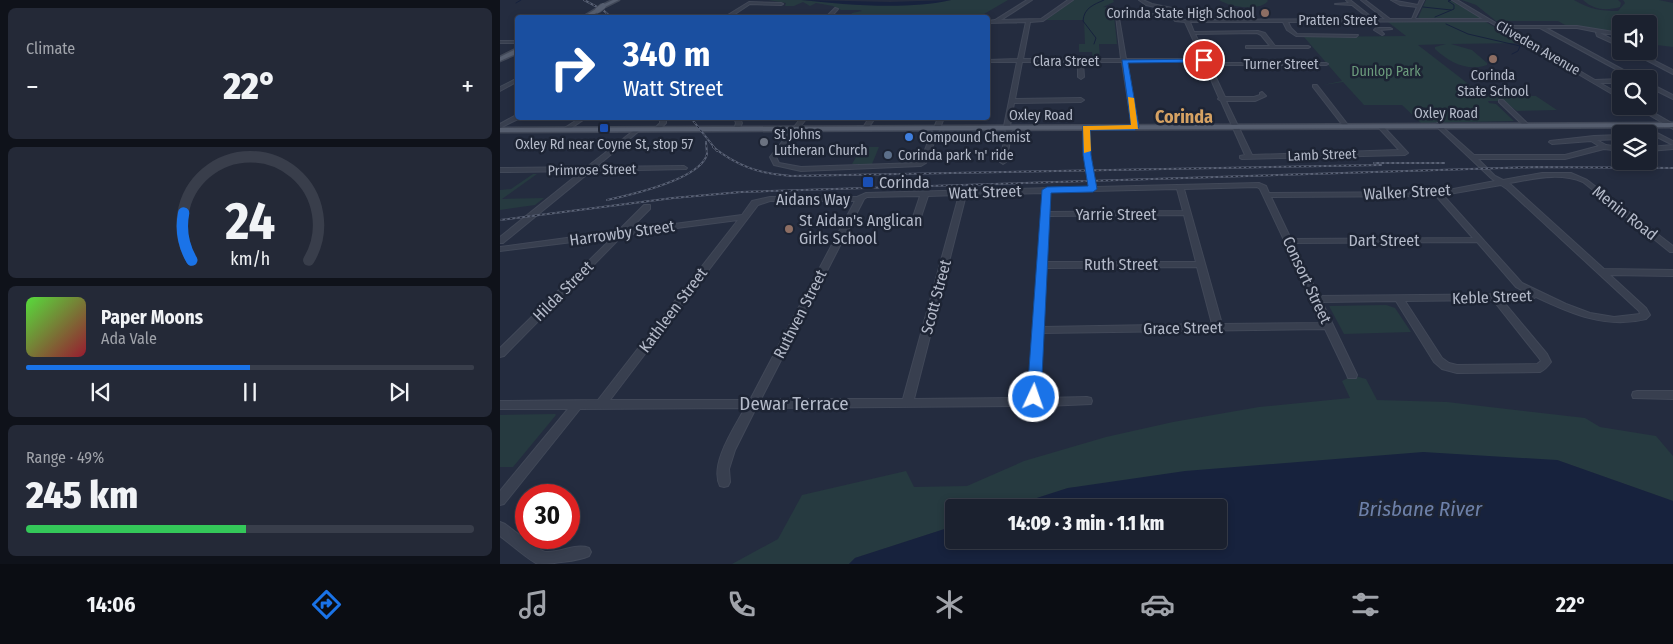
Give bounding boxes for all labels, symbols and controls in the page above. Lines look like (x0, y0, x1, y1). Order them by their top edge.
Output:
place label: Corinda State High School (1107, 5, 1255, 22)
marker: Corinda State High School (1259, 7, 1271, 19)
street label: Pratten Street (1298, 12, 1378, 29)
map controls (1612, 15, 1657, 170)
button: sound (1612, 15, 1657, 60)
street label: Cliveden Avenue (1493, 17, 1583, 79)
text: 340 m (623, 33, 711, 75)
icon: right (540, 35, 605, 100)
text: Climate (26, 39, 75, 58)
pin (1183, 39, 1225, 81)
icon: arrive (1190, 46, 1218, 74)
street label: Clara Street (1033, 53, 1100, 70)
marker: Corinda State School (1487, 53, 1499, 65)
street label: Turner Street (1243, 56, 1319, 73)
text: 22° (223, 63, 277, 109)
park label: Dunlop Park (1351, 63, 1421, 80)
place label: Corinda State School (1457, 67, 1529, 100)
text: − (26, 70, 39, 103)
text: + (461, 70, 474, 103)
button: search (1612, 70, 1657, 115)
text: Watt Street (623, 75, 723, 102)
street label: Oxley Road (1414, 105, 1478, 122)
district label: Corinda (1155, 106, 1213, 128)
street label: Oxley Road (1009, 107, 1073, 124)
marker: Oxley Rd near Coyne St, stop 57 (598, 122, 610, 134)
button: layers (1612, 125, 1657, 170)
place label: St Johns Lutheran Church (774, 126, 868, 159)
place label: Compound Chemist (919, 129, 1031, 146)
marker: Compound Chemist (903, 131, 915, 143)
place label: Oxley Rd near Coyne St, stop 57 (515, 136, 693, 153)
marker: St Johns Lutheran Church (758, 136, 770, 148)
street label: Lamb Street (1287, 145, 1357, 165)
place label: Corinda park 'n' ride (898, 147, 1014, 164)
marker: Corinda park 'n' ride (882, 149, 894, 161)
street label: Primrose Street (548, 161, 637, 179)
place label: Corinda (879, 173, 930, 192)
marker: Corinda (861, 175, 875, 189)
street label: Walker Street (1363, 180, 1452, 204)
street label: Watt Street (948, 181, 1023, 203)
street label: Menin Road (1589, 182, 1661, 244)
text: 24 (224, 190, 275, 253)
street label: Aidans Way (776, 190, 851, 209)
street label: Yarrie Street (1076, 205, 1157, 224)
place label: St Aidan's Anglican Girls School (799, 211, 922, 248)
street label: Harrowby Street (568, 216, 676, 250)
marker: St Aidan's Anglican Girls School (783, 223, 795, 235)
street label: Dart Street (1349, 231, 1420, 250)
street label: Consort Street (1279, 233, 1336, 327)
text: km/h (230, 248, 270, 270)
street label: Ruth Street (1084, 255, 1159, 274)
street label: Hilda Street (529, 256, 598, 325)
street label: Scott Street (917, 257, 955, 336)
street label: Kathleen Street (635, 263, 712, 356)
street label: Ruthven Street (769, 266, 831, 362)
street label: Keble Street (1452, 286, 1533, 308)
text: Paper Moons (101, 306, 203, 329)
street label: Grace Street (1143, 318, 1224, 338)
text: Ada Vale (101, 329, 157, 348)
position arrow (1007, 370, 1059, 422)
icon: previous (87, 378, 115, 406)
icon: pause (236, 378, 264, 406)
icon: next (385, 378, 413, 406)
street label: Dewar Terrace (739, 392, 849, 415)
text: Range · 49% (26, 448, 104, 467)
text: 245 km (26, 472, 138, 518)
speed limit sign: 30 (515, 484, 580, 549)
water label: Brisbane River (1358, 496, 1483, 522)
text: 14:09 · 3 min · 1.1 km (1008, 512, 1164, 535)
icon: directions (309, 587, 344, 622)
icon: music (516, 587, 551, 622)
icon: phone (724, 587, 759, 622)
icon: climate (932, 587, 967, 622)
icon: car (1140, 587, 1175, 622)
icon: filters (1348, 587, 1383, 622)
text: 14:06 (86, 591, 136, 618)
text: 22° (1556, 591, 1587, 618)

